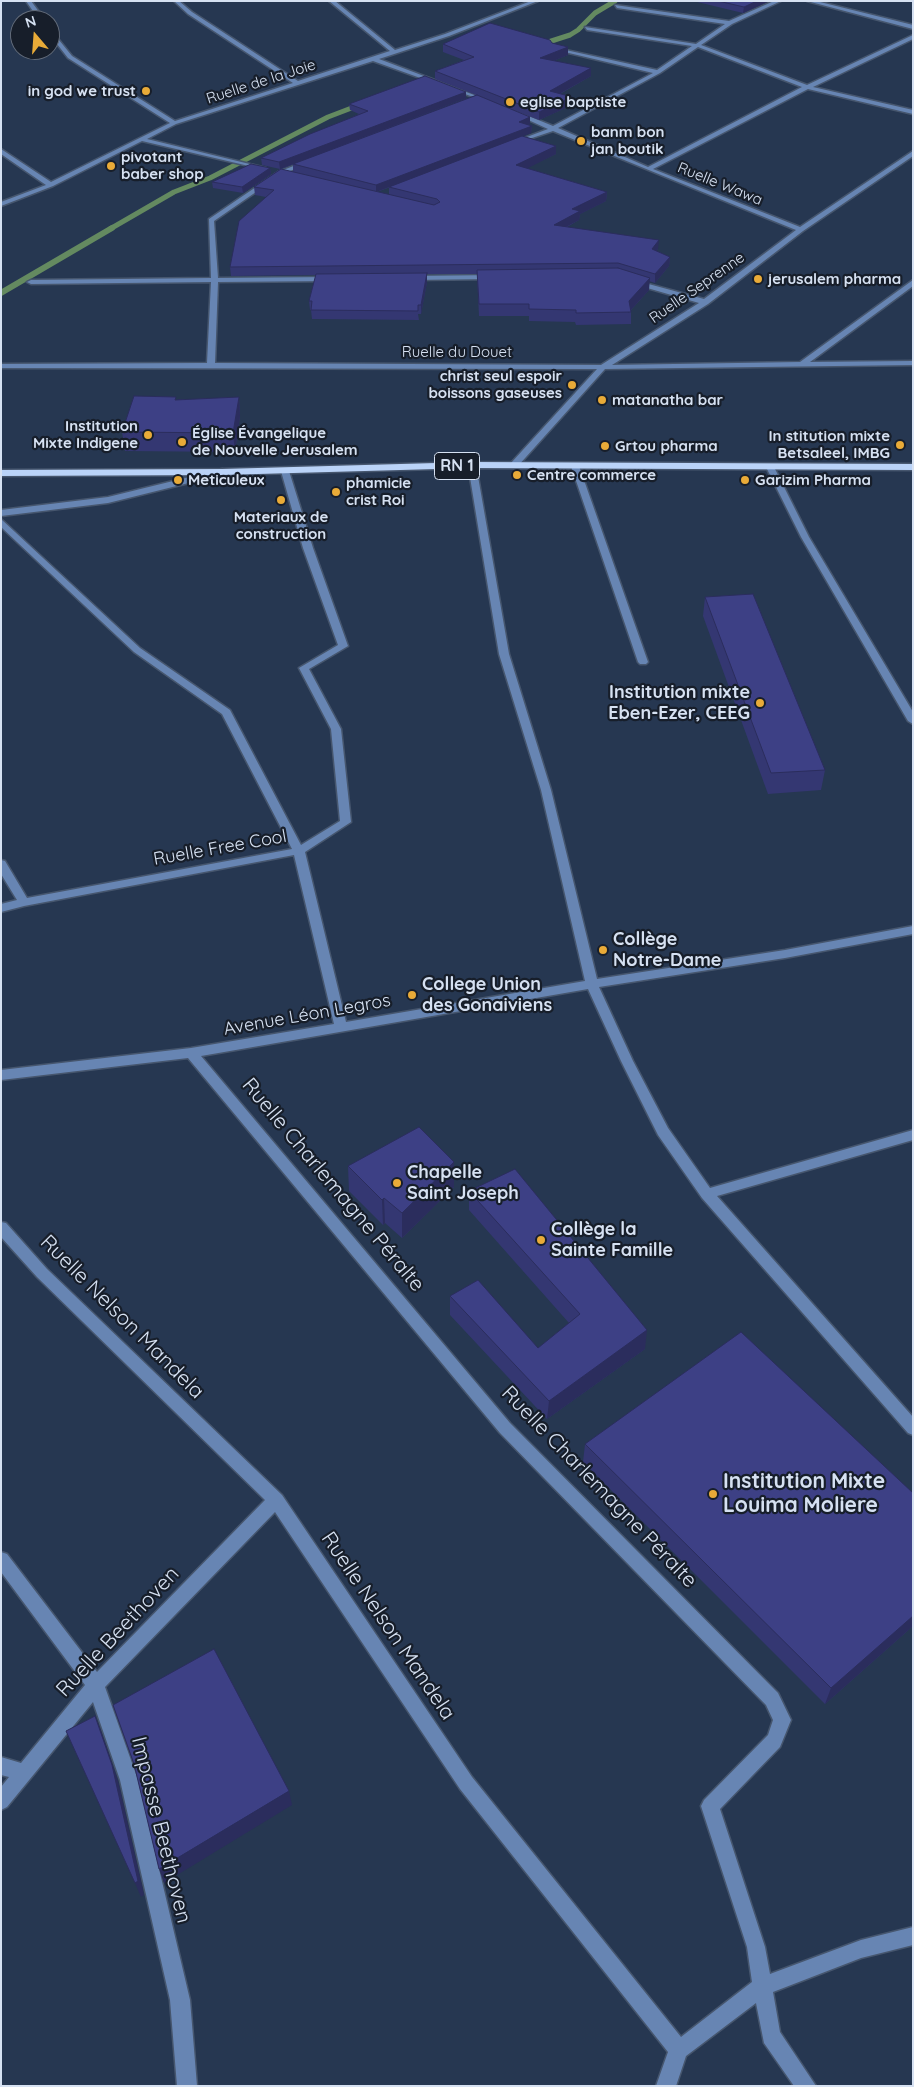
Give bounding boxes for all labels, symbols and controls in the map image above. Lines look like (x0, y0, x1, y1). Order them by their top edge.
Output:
north arrow (10, 10, 60, 60)
text: N (23, 12, 38, 32)
street label: Ruelle de la Joie (204, 56, 318, 108)
place label: in god we trust (28, 82, 136, 100)
marker: in god we trust (140, 85, 152, 97)
place label: eglise baptiste (520, 93, 626, 111)
marker: eglise baptiste (504, 96, 516, 108)
place label: banm bon jan boutik (591, 123, 665, 158)
marker: banm bon jan boutik (575, 135, 587, 147)
place label: pivotant baber shop (121, 148, 204, 183)
street label: Ruelle Wawa (675, 159, 765, 209)
marker: pivotant baber shop (105, 160, 117, 172)
street label: Ruelle Seprenne (646, 249, 748, 327)
place label: jerusalem pharma (768, 270, 901, 288)
marker: jerusalem pharma (752, 273, 764, 285)
street label: Ruelle du Douet (402, 343, 512, 361)
place label: christ seul espoir boissons gaseuses (428, 367, 562, 402)
marker: christ seul espoir boissons gaseuses (566, 379, 578, 391)
place label: matanatha bar (612, 391, 723, 409)
marker: matanatha bar (596, 394, 608, 406)
place label: Institution Mixte Indigene (33, 417, 138, 452)
place label: Église Évangelique de Nouvelle Jerusalem (192, 424, 358, 459)
place label: In stitution mixte Betsaleel, IMBG (768, 427, 890, 462)
marker: Institution Mixte Indigene (142, 429, 154, 441)
marker: Église Évangelique de Nouvelle Jerusalem (176, 436, 188, 448)
place label: Grtou pharma (615, 437, 718, 455)
marker: In stitution mixte Betsaleel, IMBG (894, 439, 906, 451)
marker: Grtou pharma (599, 440, 611, 452)
road number: RN 1 (434, 452, 480, 480)
place label: Centre commerce (527, 466, 656, 484)
marker: Centre commerce (511, 469, 523, 481)
place label: Meticuleux (188, 471, 264, 489)
place label: Garizim Pharma (755, 471, 871, 489)
marker: Meticuleux (172, 474, 184, 486)
place label: phamicie crist Roi (346, 474, 411, 509)
marker: Garizim Pharma (739, 474, 751, 486)
marker: phamicie crist Roi (330, 486, 342, 498)
marker: Materiaux de construction (275, 494, 287, 506)
place label: Materiaux de construction (234, 508, 328, 543)
place label: Institution mixte Eben-Ezer, CEEG (608, 682, 750, 724)
marker: Institution mixte Eben-Ezer, CEEG (754, 697, 766, 709)
street label: Ruelle Free Cool (152, 826, 288, 870)
place label: Collège Notre-Dame (613, 929, 721, 972)
marker: Collège Notre-Dame (597, 944, 609, 956)
place label: College Union des Gonaiviens (422, 974, 552, 1016)
marker: College Union des Gonaiviens (406, 989, 418, 1001)
street label: Avenue Léon Legros (222, 990, 392, 1040)
street label: Ruelle Charlemagne Péralte (236, 1073, 430, 1297)
place label: Chapelle Saint Joseph (407, 1162, 519, 1204)
marker: Chapelle Saint Joseph (391, 1177, 403, 1189)
place label: Collège la Sainte Famille (551, 1219, 673, 1262)
street label: Ruelle Nelson Mandela (35, 1230, 209, 1404)
marker: Collège la Sainte Famille (535, 1234, 547, 1246)
street label: Ruelle Charlemagne Péralte (496, 1381, 702, 1593)
place label: Institution Mixte Louima Moliere (723, 1469, 885, 1519)
marker: Institution Mixte Louima Moliere (707, 1488, 719, 1500)
street label: Ruelle Nelson Mandela (316, 1527, 460, 1725)
street label: Ruelle Beethoven (51, 1562, 185, 1702)
street label: Impasse Beethoven (126, 1734, 196, 1926)

